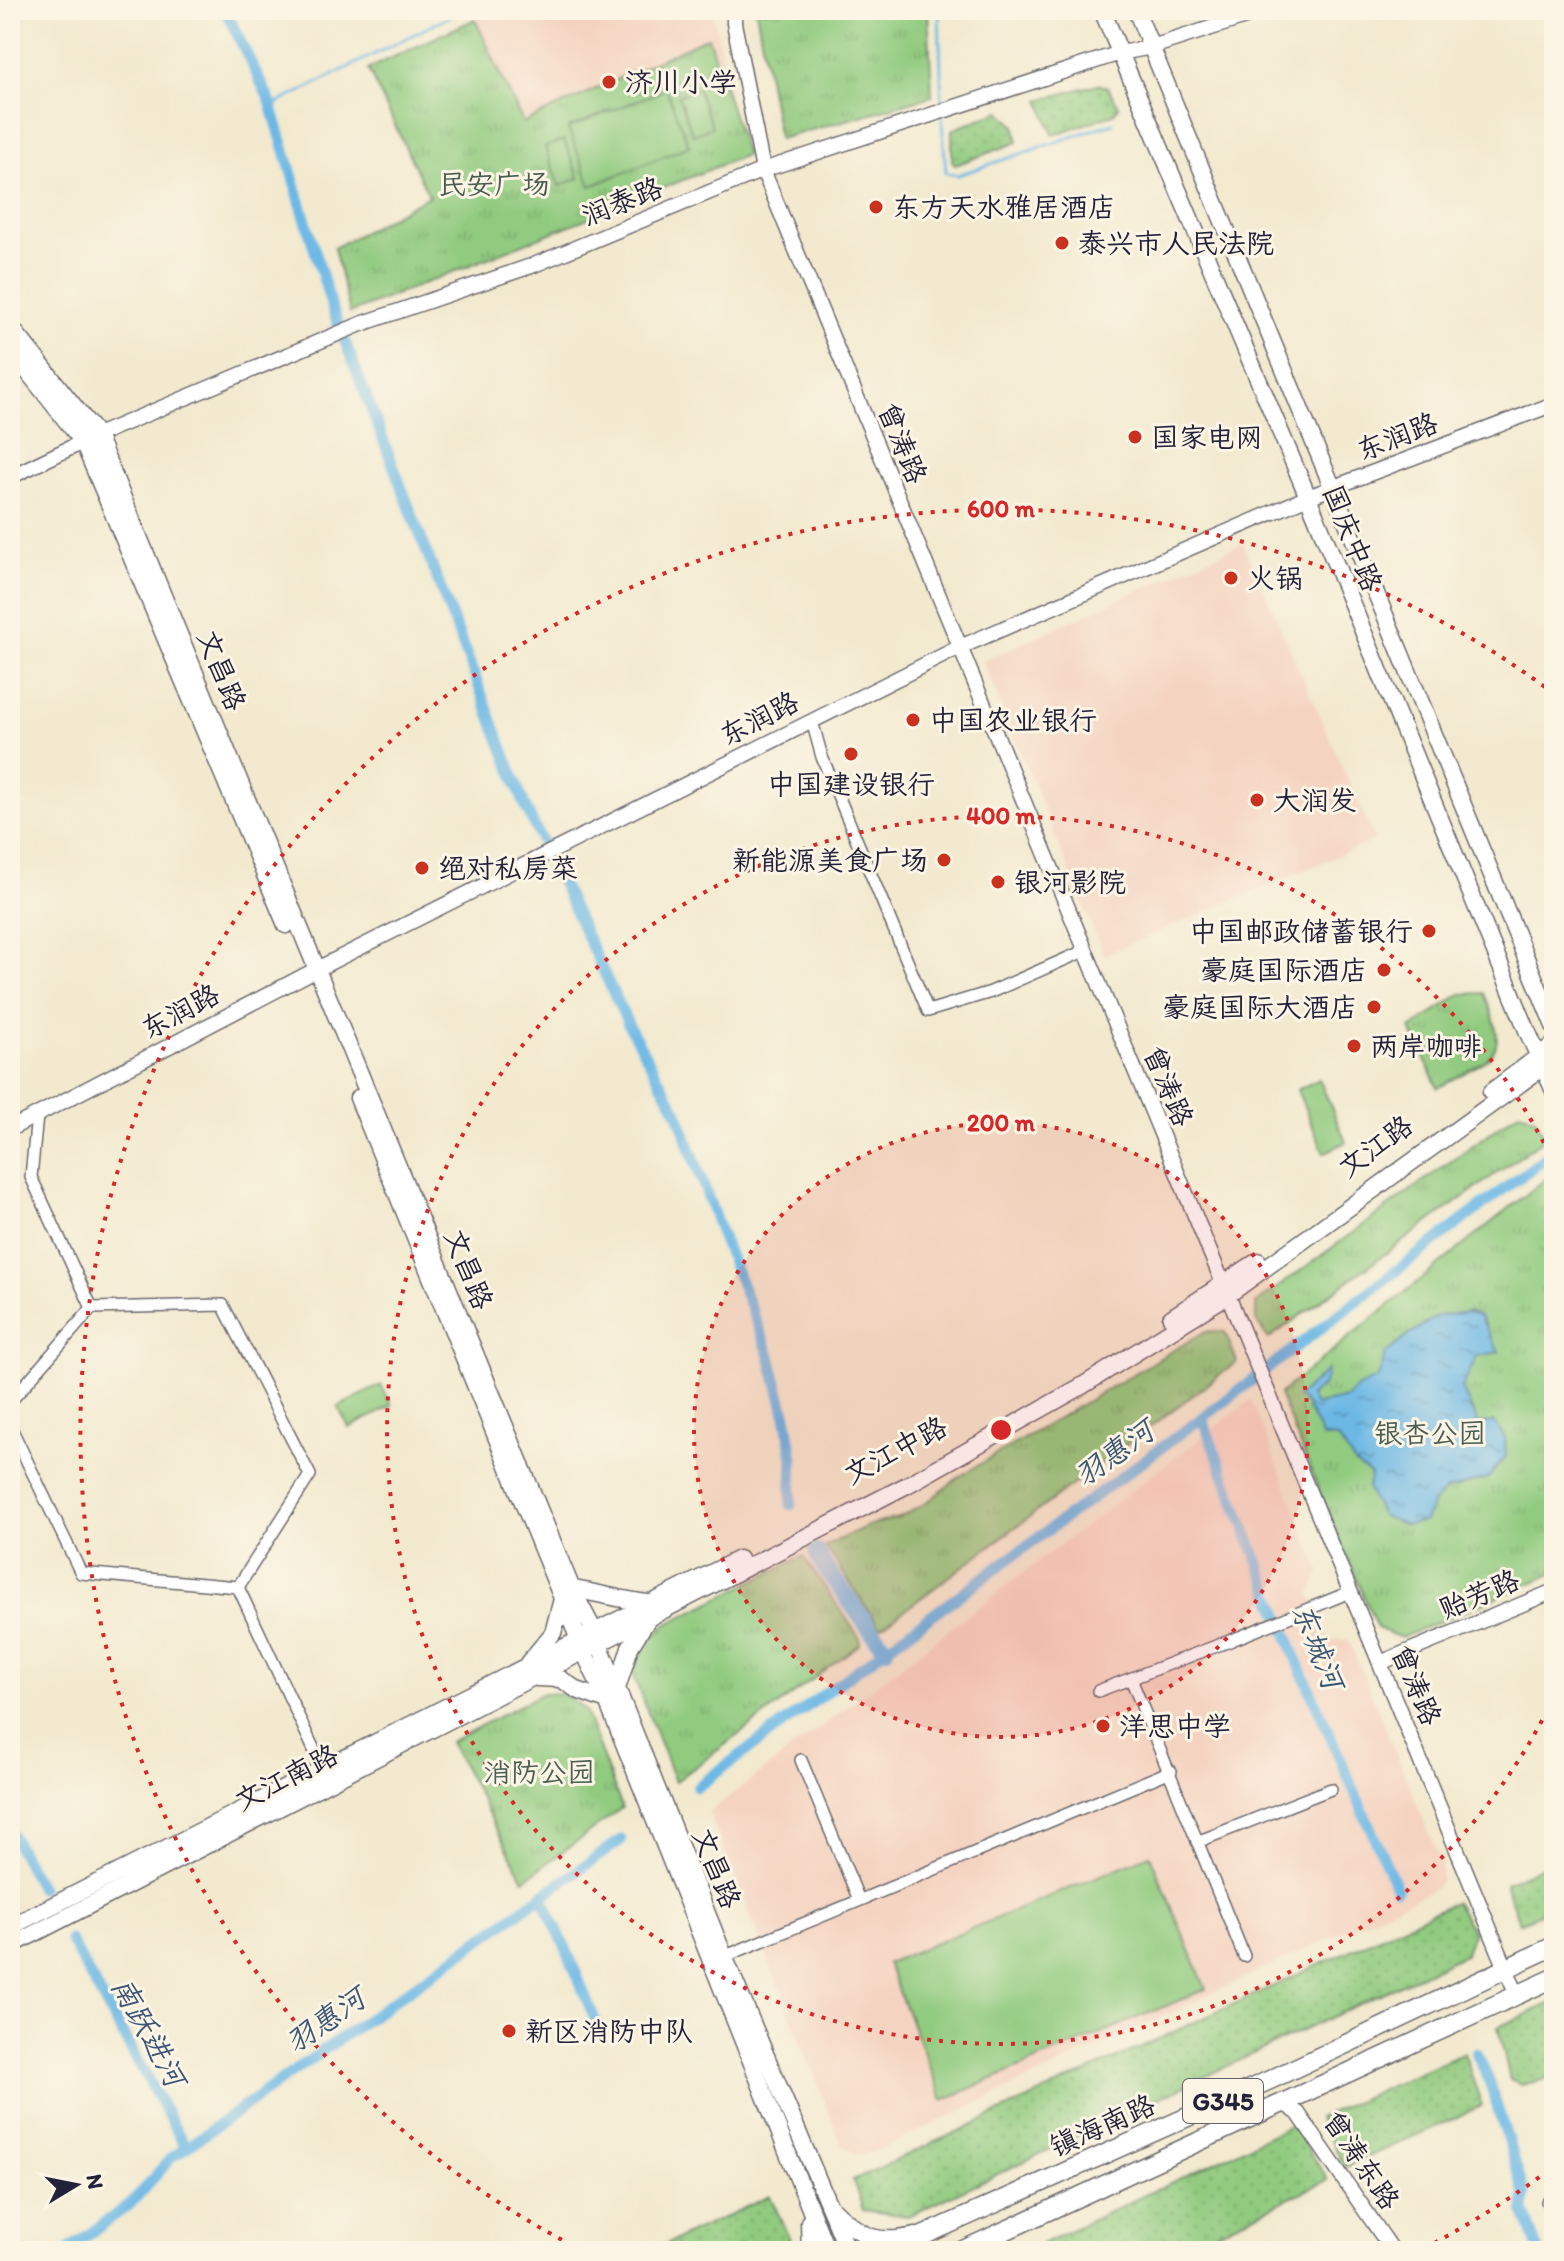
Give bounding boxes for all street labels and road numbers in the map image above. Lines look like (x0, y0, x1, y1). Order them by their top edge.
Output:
street label: 润泰路 (577, 170, 667, 232)
street label: 曾涛路 (872, 398, 934, 488)
street label: 东润路 (1352, 405, 1442, 467)
street label: 国庆中路 (1316, 480, 1390, 596)
street label: 文昌路 (191, 625, 253, 715)
street label: 东润路 (714, 684, 804, 752)
street label: 东润路 (135, 976, 225, 1046)
street label: 曾涛路 (1137, 1041, 1201, 1131)
street label: 文江路 (1331, 1108, 1419, 1184)
street label: 文昌路 (438, 1224, 500, 1314)
street label: 文江中路 (838, 1409, 952, 1491)
street label: 贻芳路 (1434, 1562, 1524, 1626)
street label: 曾涛路 (1385, 1640, 1449, 1730)
street label: 文江南路 (228, 1736, 344, 1818)
street label: 文昌路 (686, 1823, 748, 1913)
road number: G345 (1183, 2079, 1263, 2123)
street label: 镇海南路 (1044, 2087, 1160, 2163)
street label: 曾涛东路 (1317, 2104, 1407, 2216)

